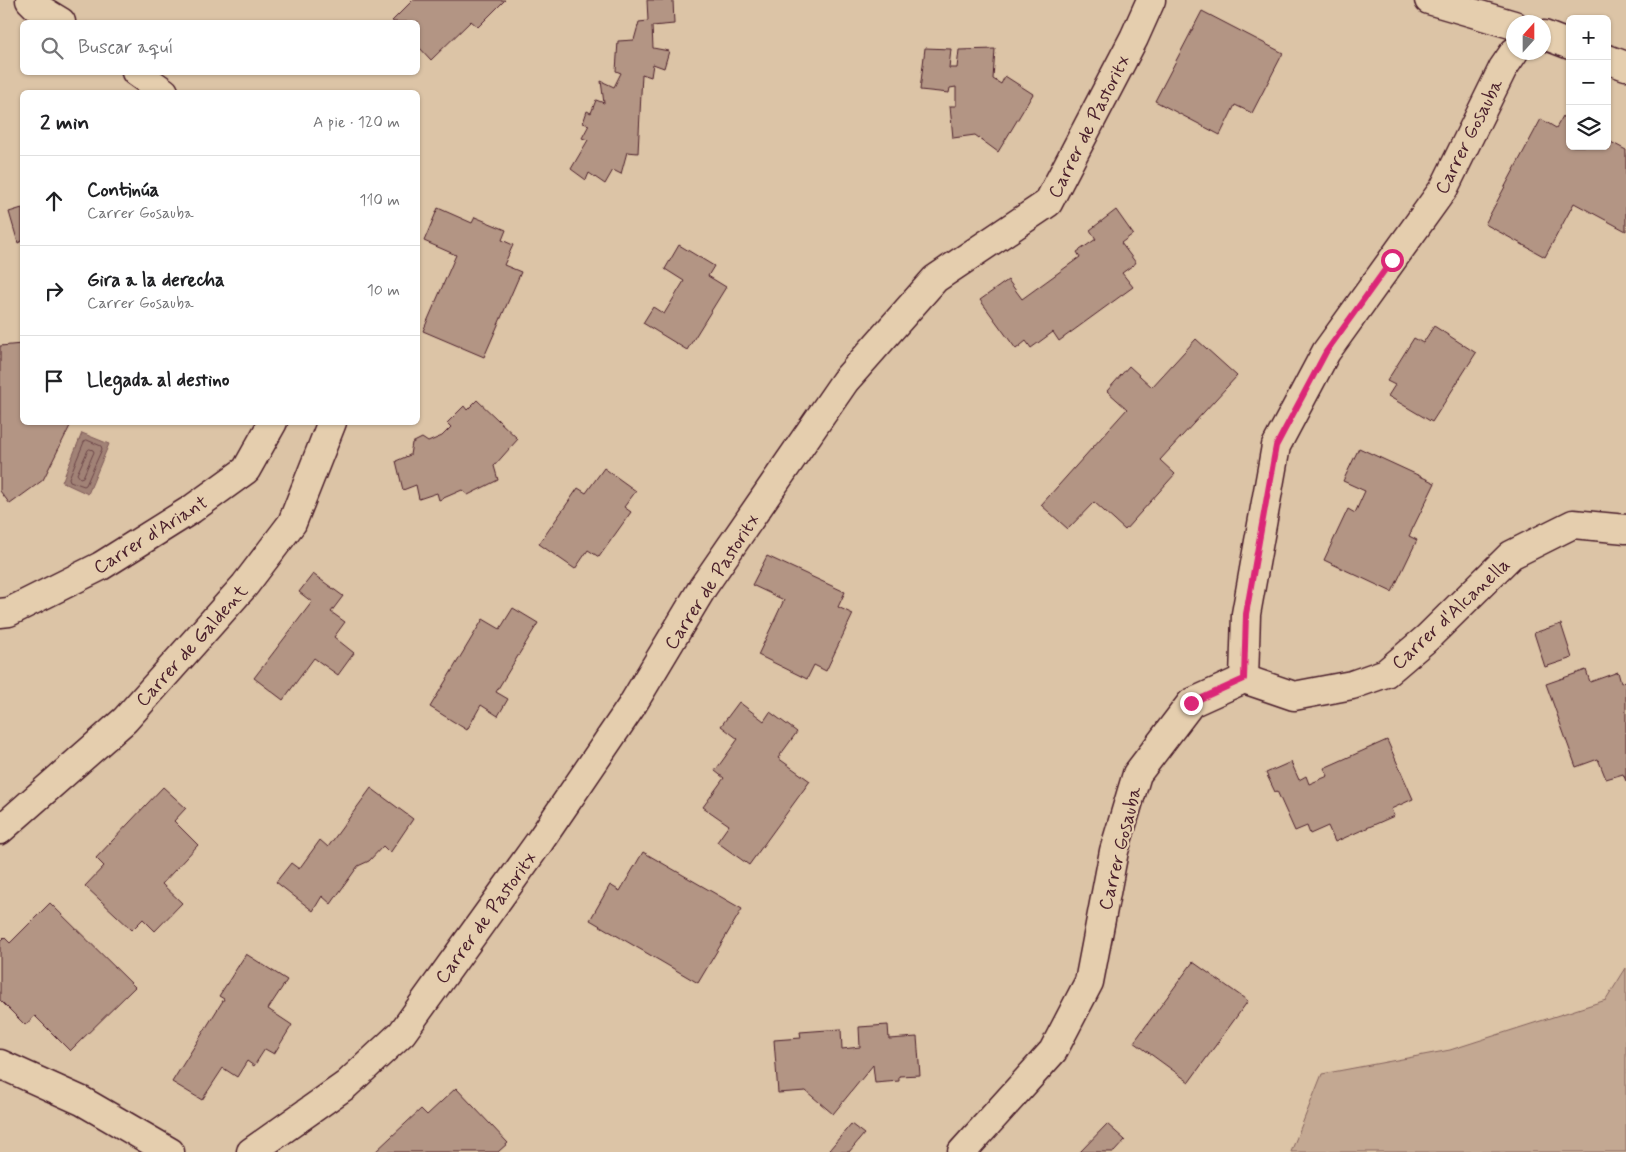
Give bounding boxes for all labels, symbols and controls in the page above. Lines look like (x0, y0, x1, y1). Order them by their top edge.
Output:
north arrow (1506, 15, 1551, 60)
map controls (1566, 15, 1611, 150)
button: + (1566, 15, 1611, 60)
search box (20, 20, 420, 75)
icon: search (38, 34, 66, 62)
text: Buscar aquí (78, 35, 173, 60)
street label: Carrer de Pastoritx (1042, 50, 1137, 203)
button: − (1566, 60, 1611, 105)
street label: Carrer Gosauba (1429, 74, 1509, 199)
button: layers (1566, 105, 1611, 150)
text: 2 min (40, 109, 89, 137)
text: A pie · 120 m (313, 112, 400, 133)
text: Continúa (87, 178, 159, 203)
icon: ahead (40, 187, 68, 215)
text: 110 m (359, 190, 400, 211)
text: Carrer Gosauba (87, 203, 194, 224)
route start (1381, 249, 1404, 272)
text: Gira a la derecha (87, 268, 225, 293)
icon: right (40, 277, 68, 305)
text: 10 m (367, 280, 400, 301)
text: Carrer Gosauba (87, 293, 194, 314)
icon: arrive (40, 367, 68, 395)
text: Llegada al destino (87, 368, 229, 393)
street label: Carrer d'Ariant (89, 490, 213, 580)
street label: Carrer de Pastoritx (659, 508, 766, 655)
street label: Carrer d'Alcanella (1386, 553, 1516, 676)
street label: Carrer de Galdent (130, 579, 254, 713)
route end (1180, 692, 1203, 715)
street label: Carrer Gosauba (1093, 783, 1148, 913)
street label: Carrer de Pastoritx (430, 846, 543, 989)

